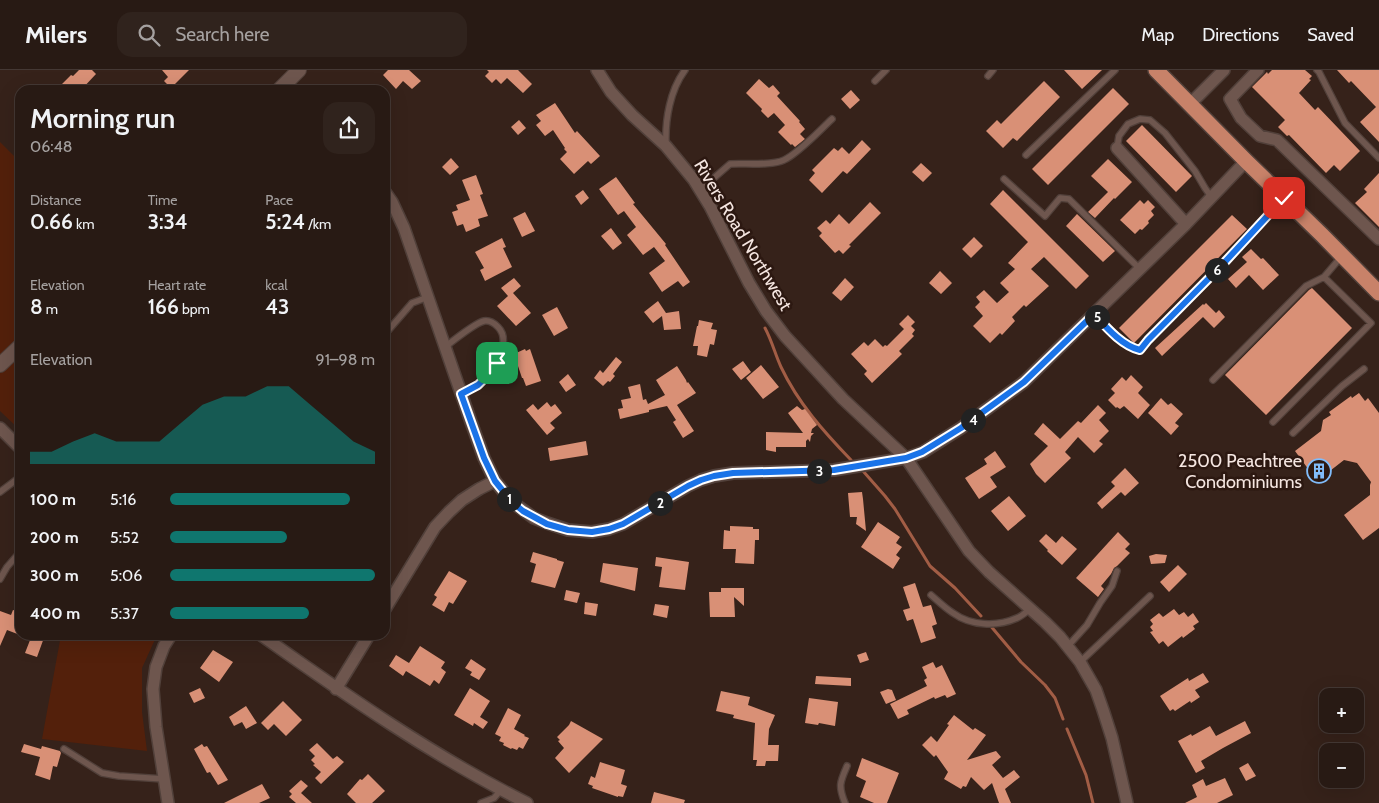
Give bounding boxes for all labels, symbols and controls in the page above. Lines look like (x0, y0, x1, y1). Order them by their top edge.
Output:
search box (117, 12, 467, 57)
text: Milers (25, 20, 87, 49)
icon: search (135, 21, 163, 49)
text: Search here (175, 23, 270, 46)
text: Map (1141, 24, 1174, 46)
text: Directions (1202, 24, 1279, 46)
text: Saved (1307, 24, 1354, 46)
text: Morning run (30, 101, 175, 135)
button: share (323, 102, 375, 154)
text: 06:48 (30, 137, 73, 156)
street label: Rivers Road Northwest (689, 156, 797, 314)
pin (1263, 177, 1305, 219)
icon: check (1270, 184, 1298, 212)
text: Distance (30, 191, 82, 209)
text: Time (148, 191, 177, 209)
text: Pace (265, 191, 293, 209)
text: 0.66 (30, 209, 73, 234)
text: 3:34 (148, 209, 188, 234)
text: 5:24 (265, 209, 305, 234)
text: km (73, 215, 94, 233)
text: /km (305, 215, 331, 233)
pin: 6 (1204, 258, 1230, 282)
text: 6 (1214, 261, 1221, 279)
text: Elevation (30, 276, 85, 294)
text: Heart rate (148, 276, 206, 294)
text: kcal (265, 276, 288, 294)
text: 8 (30, 294, 43, 319)
text: 166 (148, 294, 179, 319)
text: 43 (265, 294, 289, 319)
text: m (43, 300, 58, 318)
text: bpm (179, 300, 210, 318)
pin: 5 (1084, 304, 1110, 330)
text: 5 (1094, 308, 1101, 326)
pin (476, 342, 518, 384)
icon: arrive (483, 349, 511, 377)
text: Elevation (30, 350, 93, 369)
text: 91–98 m (316, 350, 375, 369)
pin: 4 (960, 408, 986, 432)
text: 4 (969, 411, 978, 429)
place label: 2500 Peachtree Condominiums (1178, 450, 1302, 493)
pin: 3 (806, 458, 832, 484)
building icon: 2500 Peachtree Condominiums (1306, 458, 1332, 484)
text: 3 (816, 462, 823, 480)
pin: 1 (496, 486, 522, 512)
text: 100 m (30, 490, 76, 509)
text: 5:16 (110, 490, 136, 509)
text: 1 (507, 490, 512, 508)
pin: 2 (648, 490, 672, 516)
text: 2 (657, 494, 664, 512)
text: 200 m (30, 528, 79, 547)
text: 5:52 (110, 528, 139, 547)
text: 300 m (30, 566, 79, 585)
text: 5:06 (110, 566, 142, 585)
text: 400 m (30, 604, 80, 623)
text: 5:37 (110, 604, 139, 623)
map controls (1319, 688, 1364, 788)
button: + (1319, 688, 1364, 733)
button: − (1319, 743, 1364, 788)

